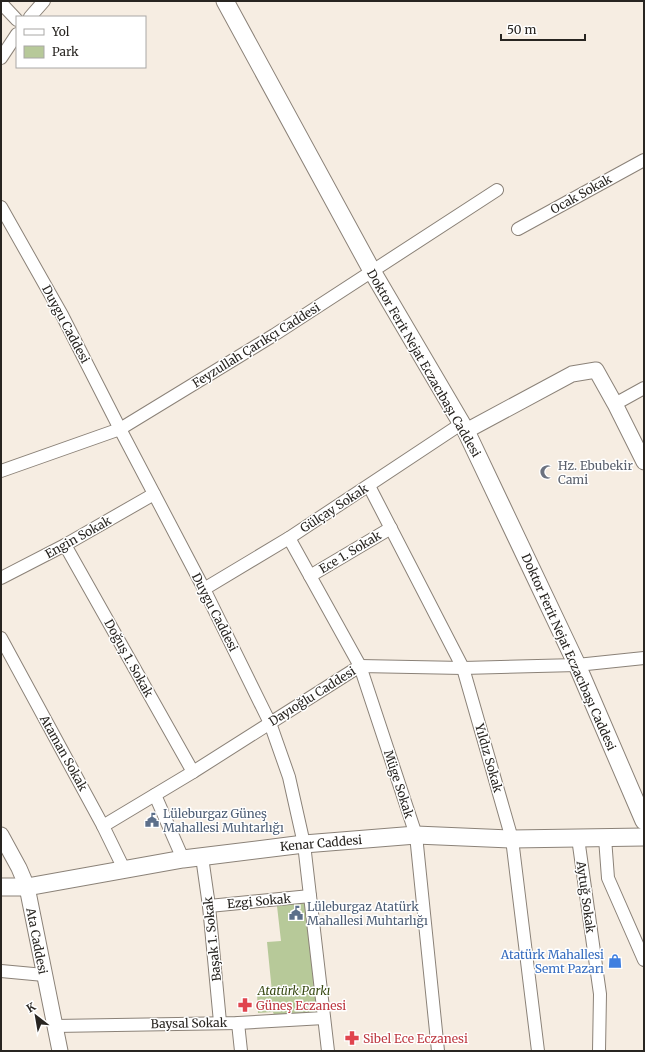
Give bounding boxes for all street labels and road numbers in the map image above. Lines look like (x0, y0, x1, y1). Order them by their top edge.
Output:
street label: Ocak Sokak (548, 171, 615, 217)
street label: Doktor Ferit Nejat Eczacıbaşı Caddesi (364, 266, 484, 460)
street label: Duygu Caddesi (39, 282, 93, 366)
street label: Feyzullah Çarıkçı Caddesi (189, 299, 323, 390)
street label: Gülçay Sokak (297, 480, 371, 535)
street label: Engin Sokak (42, 512, 114, 561)
street label: Ece 1. Sokak (316, 527, 384, 576)
street label: Doktor Ferit Nejat Eczacıbaşı Caddesi (519, 551, 619, 753)
street label: Duygu Caddesi (189, 570, 241, 654)
street label: Doğuş 1. Sokak (101, 616, 157, 700)
street label: Dayıoğlu Caddesi (266, 663, 358, 729)
street label: Ataman Sokak (37, 712, 91, 794)
street label: Yıldız Sokak (472, 721, 506, 795)
street label: Müge Sokak (381, 748, 417, 820)
street label: Kenar Caddesi (279, 832, 363, 854)
street label: Aytuğ Sokak (573, 859, 599, 934)
street label: Ezgi Sokak (226, 891, 292, 911)
street label: Başak 1. Sokak (200, 896, 224, 982)
street label: Ata Caddesi (23, 906, 51, 976)
street label: Baysal Sokak (151, 1015, 228, 1031)

